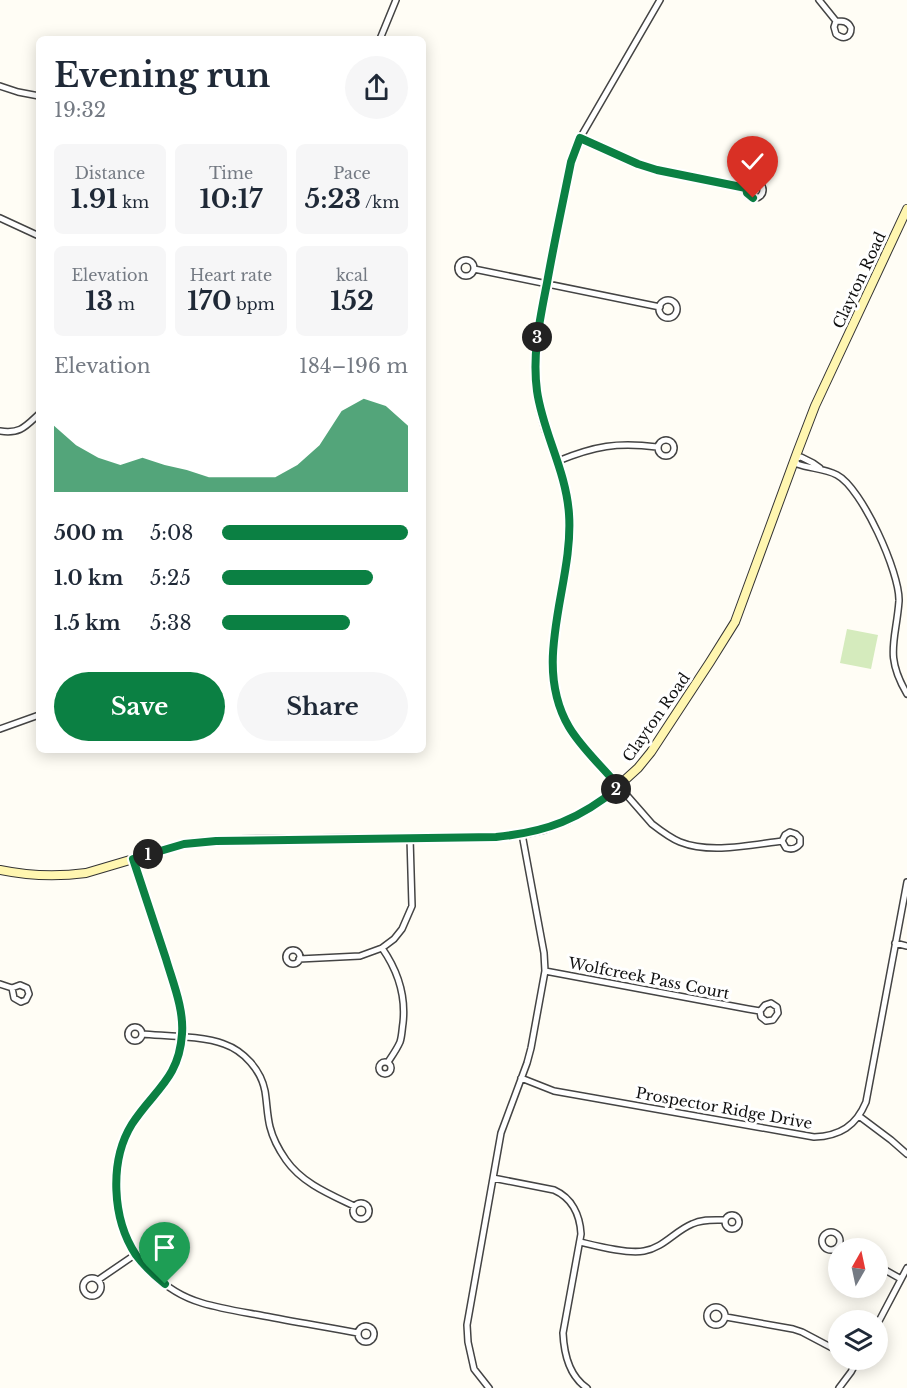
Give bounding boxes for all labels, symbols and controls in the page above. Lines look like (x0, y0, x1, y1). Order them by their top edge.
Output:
text: Evening run (54, 55, 270, 96)
button: share (345, 56, 408, 119)
text: 19:32 (54, 98, 106, 122)
pin (727, 136, 778, 198)
icon: check (736, 145, 769, 178)
text: Distance (75, 163, 145, 183)
text: Time (209, 163, 253, 183)
text: Pace (333, 163, 371, 183)
text: 1.91 (71, 183, 118, 215)
text: 10:17 (199, 183, 263, 215)
text: 5:23 (305, 183, 361, 215)
text: km (118, 192, 149, 212)
text: /km (361, 192, 399, 212)
street label: Clayton Road (828, 229, 890, 331)
text: Elevation (71, 265, 149, 285)
text: Heart rate (190, 265, 272, 285)
text: kcal (336, 265, 368, 285)
text: 13 (85, 285, 113, 317)
text: 170 (187, 285, 232, 317)
text: 152 (330, 285, 374, 317)
text: m (113, 294, 135, 314)
text: bpm (232, 294, 275, 314)
pin: 3 (522, 322, 552, 352)
text: 3 (532, 327, 542, 347)
text: Elevation (54, 354, 151, 378)
text: 184–196 m (299, 354, 408, 378)
text: 500 m (54, 521, 124, 545)
text: 5:08 (150, 521, 193, 545)
text: 1.0 km (54, 566, 123, 590)
text: 5:25 (150, 566, 191, 590)
text: 1.5 km (54, 611, 121, 635)
text: 5:38 (150, 611, 192, 635)
street label: Clayton Road (618, 669, 694, 765)
button: Save (54, 672, 225, 741)
button: Share (237, 672, 408, 741)
pin: 2 (601, 774, 631, 804)
text: 2 (611, 779, 621, 799)
pin: 1 (133, 839, 163, 869)
text: 1 (145, 844, 151, 864)
street label: Wolfcreek Pass Court (566, 953, 732, 1003)
street label: Prospector Ridge Drive (634, 1083, 814, 1133)
pin (139, 1222, 190, 1284)
icon: arrive (148, 1231, 181, 1264)
north arrow (828, 1238, 888, 1298)
map controls (828, 1238, 888, 1370)
button: layers (828, 1310, 888, 1370)

